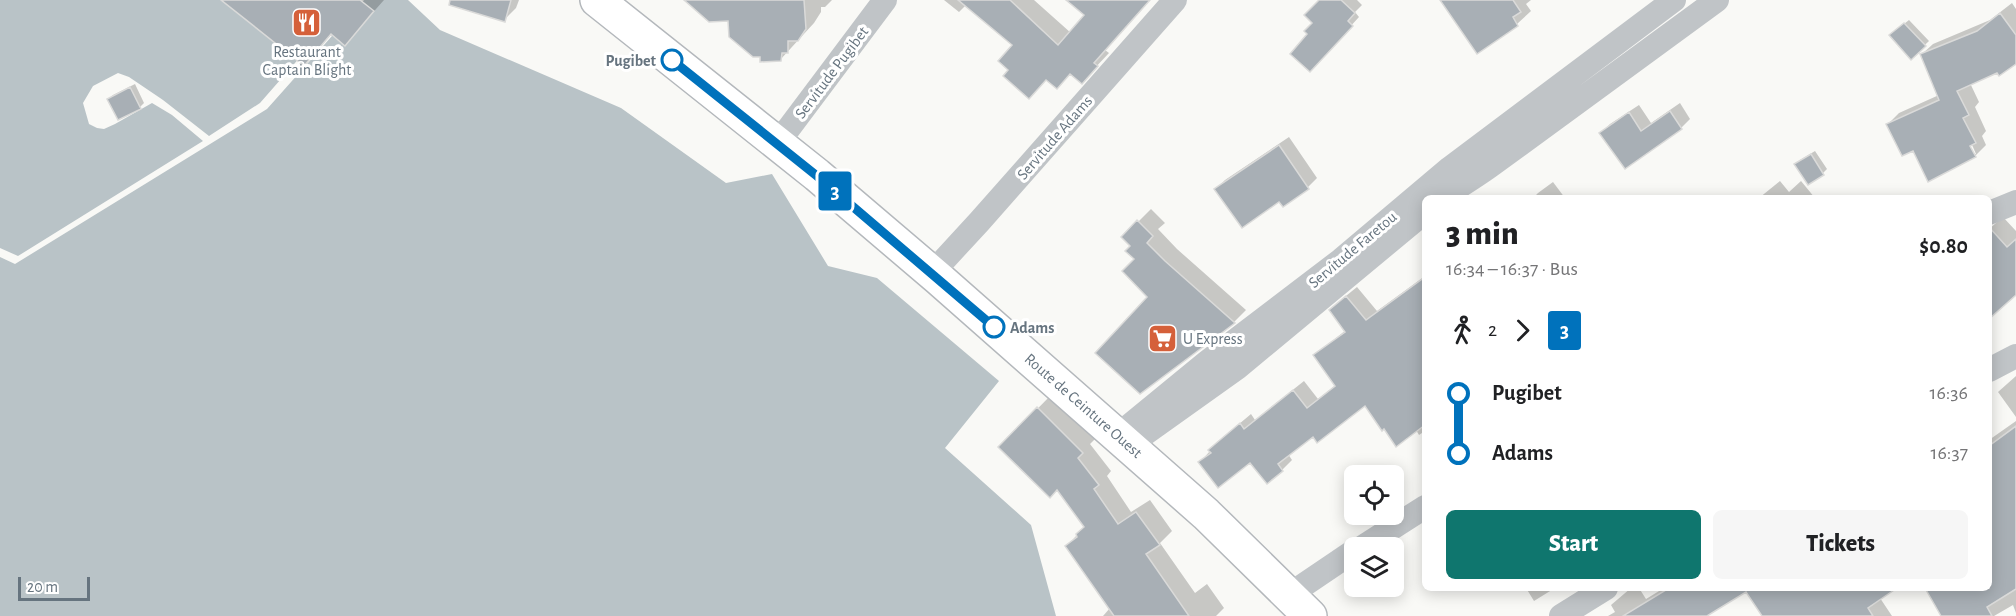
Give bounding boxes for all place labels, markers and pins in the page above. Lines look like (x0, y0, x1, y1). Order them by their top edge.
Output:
restaurant icon: Restaurant Captain Blight (291, 7, 323, 39)
place label: Restaurant Captain Blight (263, 44, 351, 78)
marker: Pugibet (661, 49, 683, 71)
place label: Pugibet (605, 53, 657, 69)
marker: Adams (983, 316, 1005, 338)
place label: Adams (1010, 320, 1054, 336)
supermarket icon: U Express (1146, 322, 1178, 354)
place label: U Express (1183, 331, 1243, 347)

